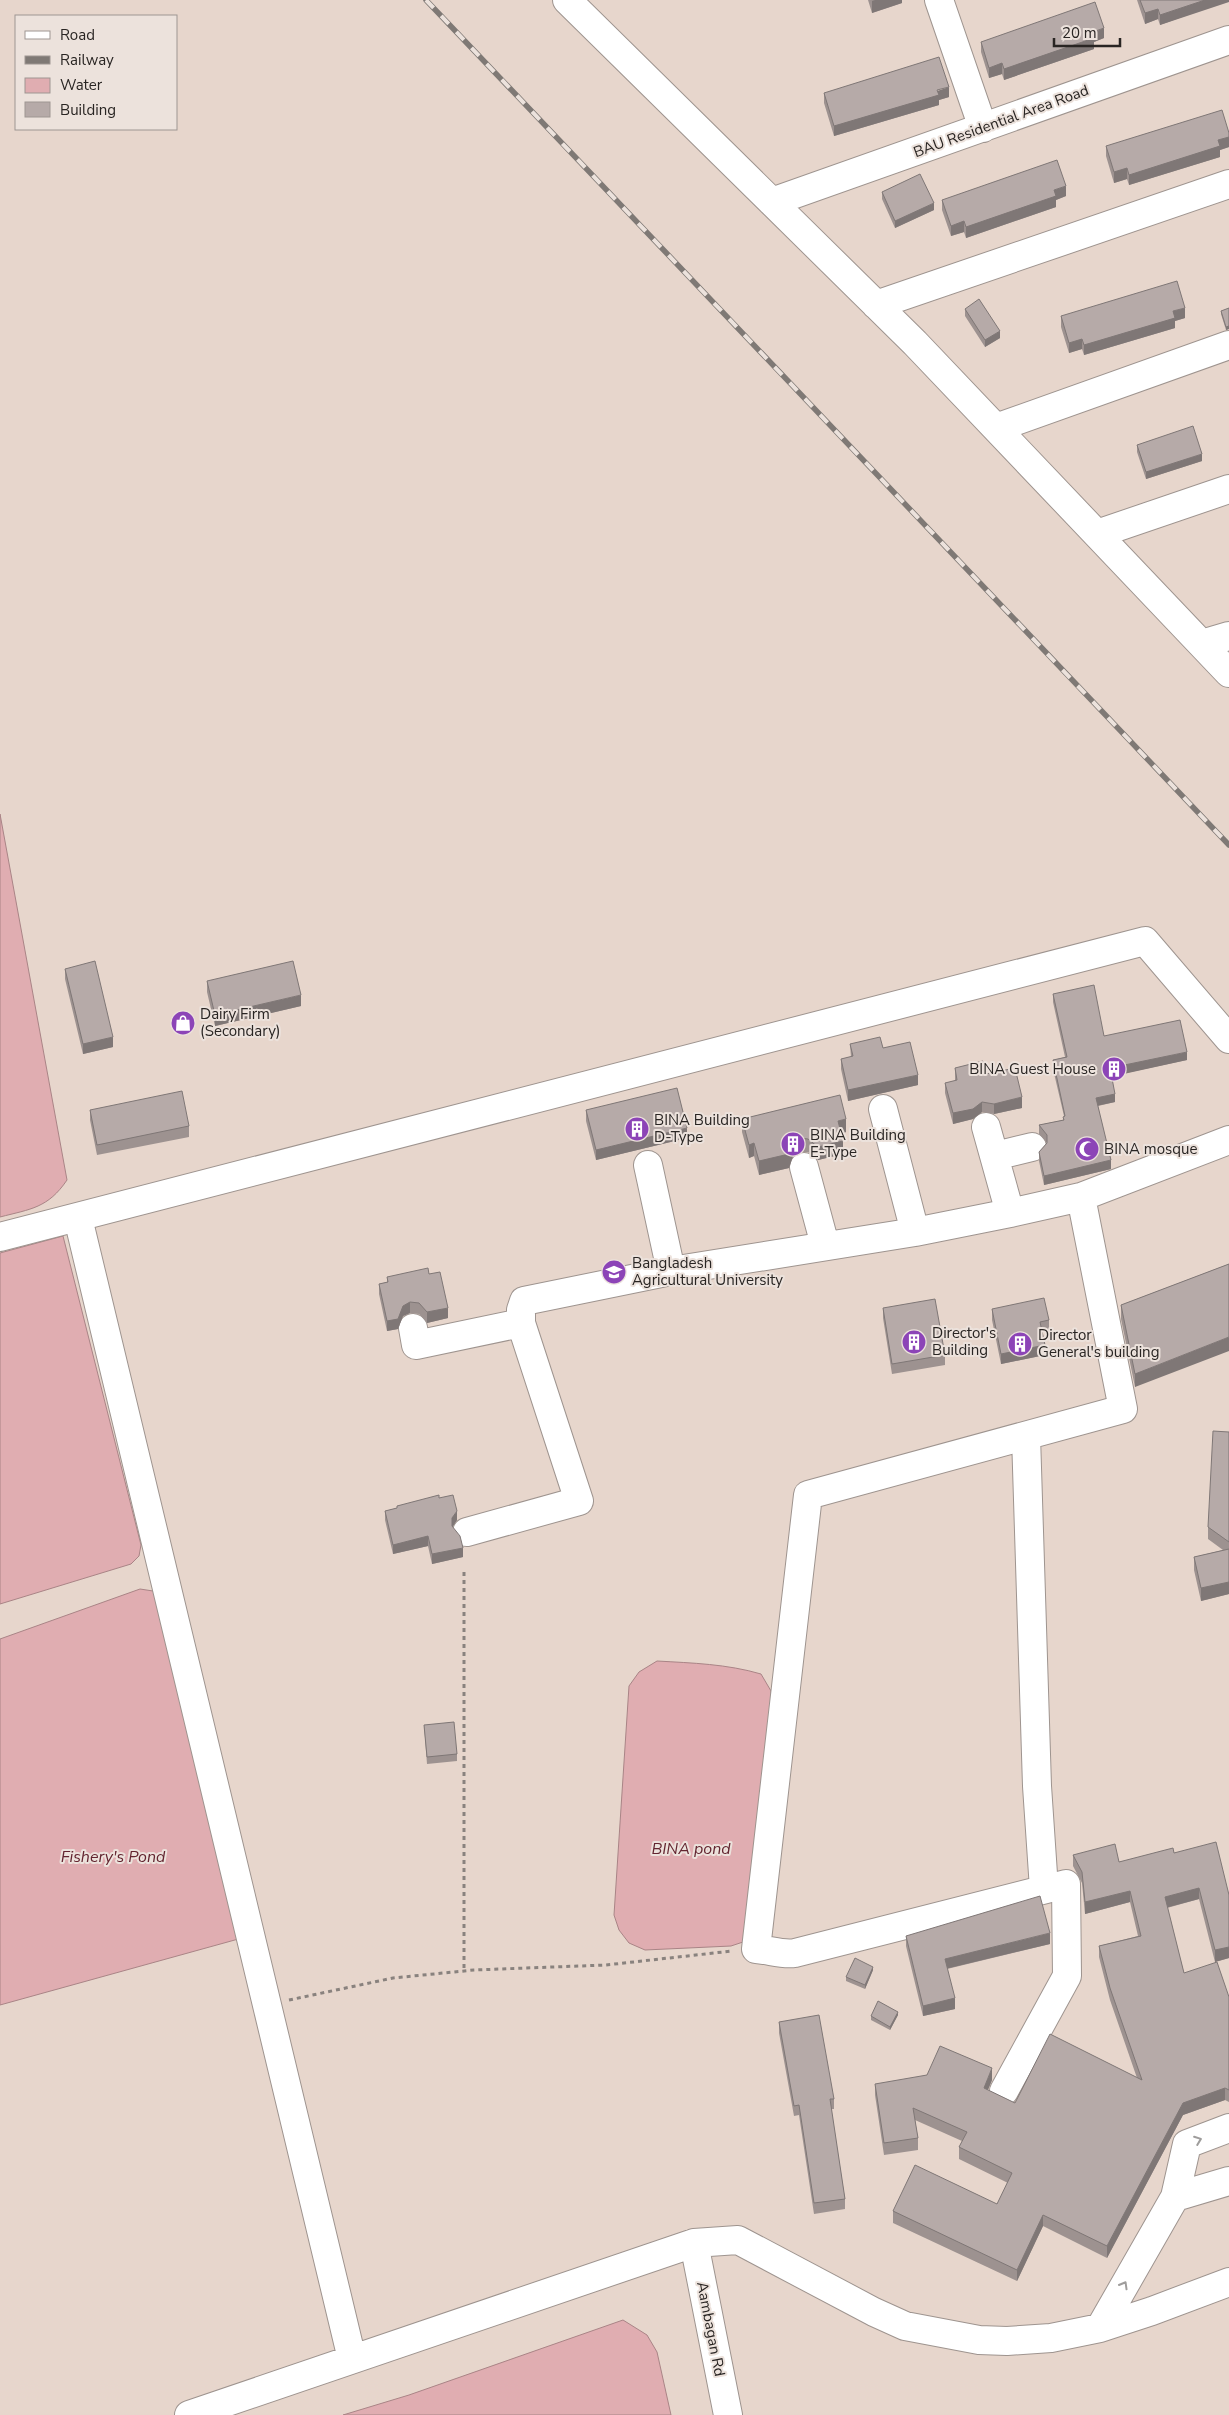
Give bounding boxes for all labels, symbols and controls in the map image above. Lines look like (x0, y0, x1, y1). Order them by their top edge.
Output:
legend (15, 15, 178, 130)
scale bar (1054, 15, 1120, 47)
text: 20 m (1062, 23, 1097, 43)
text: Road (60, 25, 95, 45)
text: Railway (60, 50, 114, 70)
text: Water (60, 75, 103, 95)
street label: BAU Residential Area Road (911, 80, 1091, 162)
text: Building (60, 100, 116, 120)
place label: Dairy Firm (Secondary) (200, 1004, 281, 1041)
shop icon: Dairy Firm (Secondary) (170, 1010, 196, 1036)
building icon: BINA Guest House (1101, 1056, 1127, 1082)
place label: BINA Guest House (969, 1059, 1096, 1079)
place label: BINA Building D-Type (654, 1110, 750, 1147)
building icon: BINA Building D-Type (624, 1116, 650, 1142)
place label: BINA Building E-Type (810, 1125, 906, 1162)
building icon: BINA Building E-Type (780, 1131, 806, 1157)
mosque icon: BINA mosque (1074, 1136, 1100, 1162)
place label: BINA mosque (1104, 1139, 1197, 1159)
place label: Bangladesh Agricultural University (632, 1253, 783, 1290)
school or university icon: Bangladesh Agricultural University (601, 1259, 627, 1285)
place label: Director's Building (932, 1323, 996, 1360)
place label: Director General's building (1038, 1325, 1159, 1362)
building icon: Director's Building (901, 1329, 927, 1355)
building icon: Director General's building (1007, 1331, 1033, 1357)
water label: BINA pond (651, 1838, 731, 1860)
water label: Fishery's Pond (61, 1846, 166, 1868)
one-way arrow (1194, 2136, 1202, 2146)
street label: Aambagan Rd (692, 2280, 730, 2378)
one-way arrow (1118, 2282, 1128, 2291)

